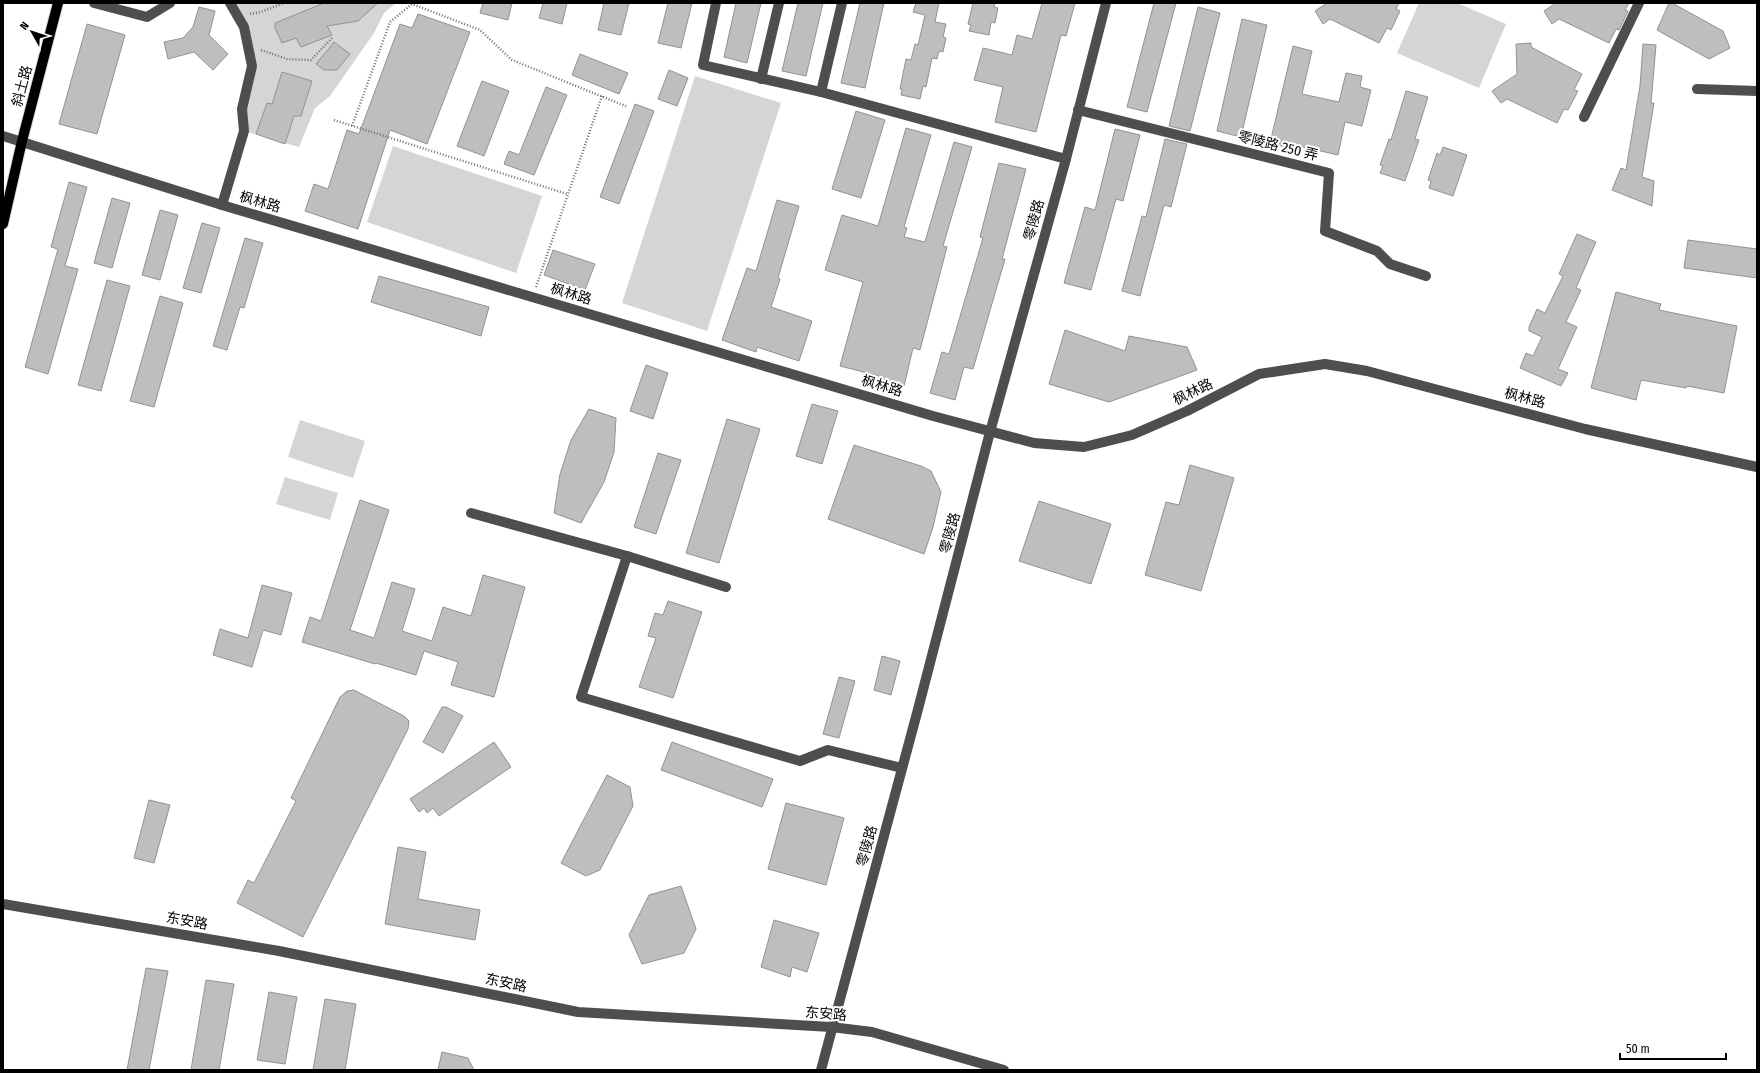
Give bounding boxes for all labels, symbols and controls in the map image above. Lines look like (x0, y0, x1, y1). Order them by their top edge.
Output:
north arrow (12, 12, 52, 52)
text: N (17, 19, 32, 33)
street label: 斜土路 (8, 64, 36, 108)
street label: 零陵路 250 弄 (1236, 128, 1320, 164)
street label: 枫林路 (237, 188, 283, 216)
street label: 零陵路 (1020, 198, 1048, 242)
street label: 枫林路 (548, 280, 594, 308)
street label: 枫林路 (859, 372, 905, 400)
street label: 枫林路 (1170, 375, 1216, 409)
street label: 枫林路 (1503, 384, 1547, 412)
street label: 零陵路 (936, 511, 964, 555)
street label: 零陵路 (853, 824, 881, 868)
street label: 东安路 (165, 909, 209, 933)
street label: 东安路 (484, 970, 528, 996)
street label: 东安路 (804, 1004, 848, 1024)
scale bar (1620, 1035, 1726, 1061)
text: 50 m (1626, 1042, 1650, 1056)

